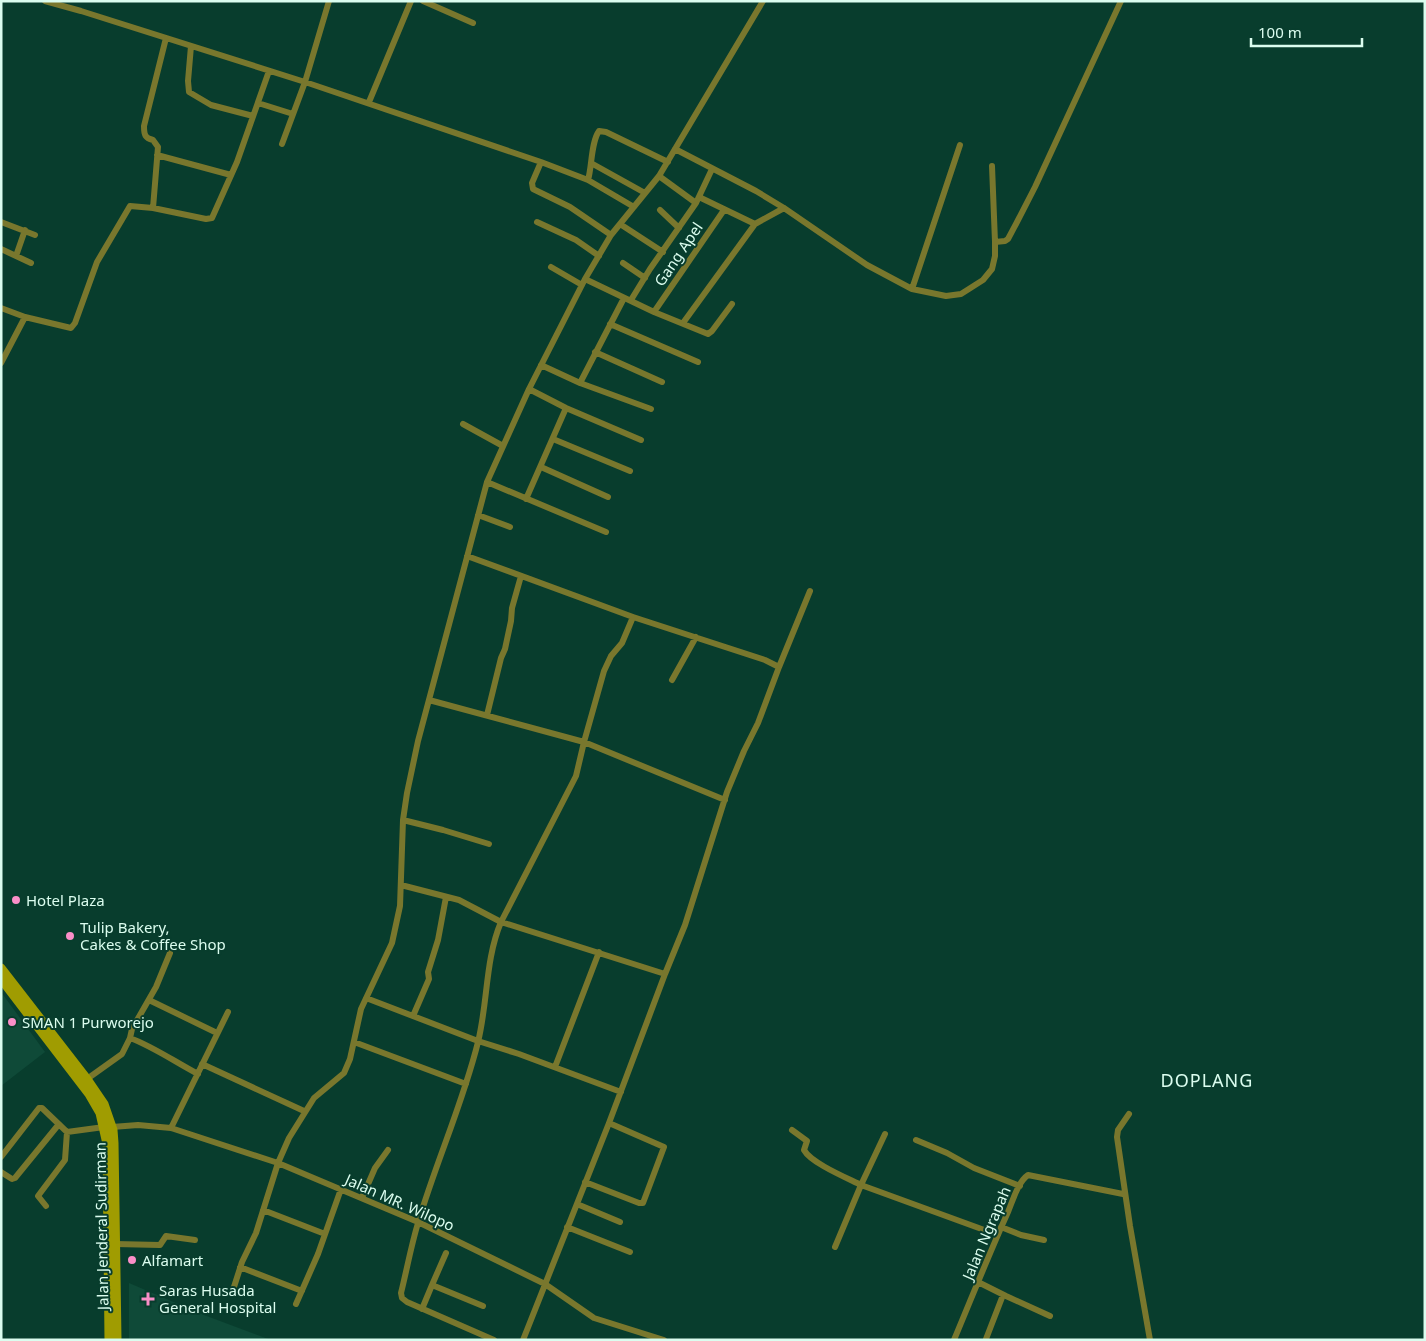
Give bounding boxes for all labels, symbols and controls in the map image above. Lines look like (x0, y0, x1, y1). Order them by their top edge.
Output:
scale bar (1251, 15, 1362, 47)
text: 100 m (1258, 22, 1302, 42)
street label: Gang Apel (649, 218, 707, 290)
place label: Hotel Plaza (26, 890, 105, 910)
marker: Hotel Plaza (10, 894, 22, 906)
place label: Tulip Bakery, Cakes & Coffee Shop (80, 917, 226, 954)
marker: Tulip Bakery, Cakes & Coffee Shop (64, 930, 76, 942)
place label: SMAN 1 Purworejo (22, 1012, 154, 1032)
marker: SMAN 1 Purworejo (6, 1016, 18, 1028)
district label: DOPLANG (1161, 1068, 1253, 1092)
street label: Jalan Jenderal Sudirman (90, 1142, 112, 1312)
street label: Jalan MR. Wilopo (340, 1168, 458, 1235)
street label: Jalan Ngrapah (957, 1183, 1015, 1285)
place label: Alfamart (142, 1250, 204, 1270)
marker: Alfamart (126, 1254, 138, 1266)
place label: Saras Husada General Hospital (159, 1280, 276, 1317)
marker: Saras Husada General Hospital (141, 1292, 155, 1306)

